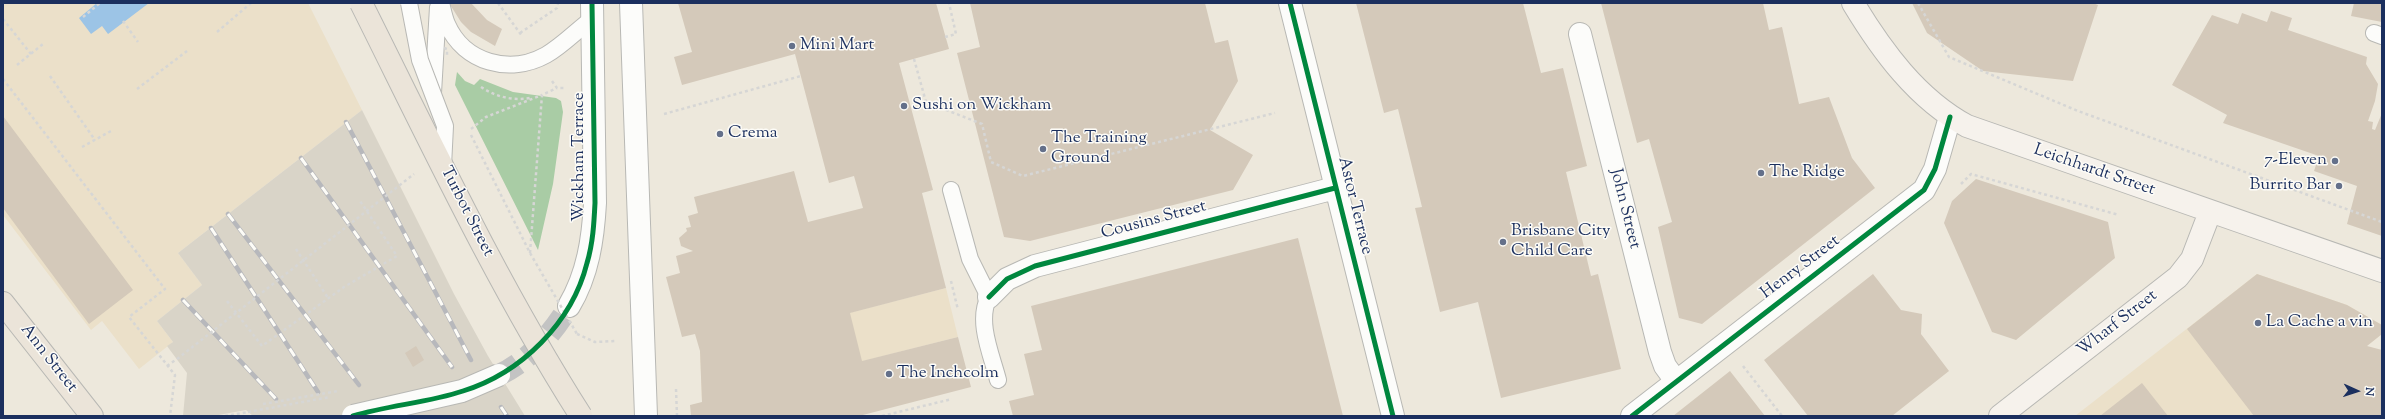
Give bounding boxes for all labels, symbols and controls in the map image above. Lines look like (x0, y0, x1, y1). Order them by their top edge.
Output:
place label: Mini Mart (800, 36, 874, 56)
marker: Mini Mart (787, 41, 797, 51)
street label: Wickham Terrace (570, 92, 590, 222)
place label: Sushi on Wickham (912, 96, 1051, 116)
marker: Sushi on Wickham (899, 101, 909, 111)
place label: Crema (728, 124, 778, 144)
marker: Crema (715, 129, 725, 139)
place label: The Training Ground (1051, 129, 1147, 169)
street label: Leichhardt Street (2031, 141, 2157, 201)
marker: The Training Ground (1038, 144, 1048, 154)
place label: 7-Eleven (2264, 151, 2327, 171)
street label: Astor Terrace (1332, 155, 1376, 257)
marker: 7-Eleven (2330, 156, 2340, 166)
place label: The Ridge (1769, 163, 1845, 183)
street label: Turbot Street (435, 164, 497, 260)
street label: John Street (1604, 167, 1644, 251)
marker: The Ridge (1756, 168, 1766, 178)
place label: Burrito Bar (2250, 176, 2331, 196)
marker: Burrito Bar (2334, 181, 2344, 191)
street label: Cousins Street (1099, 197, 1209, 245)
place label: Brisbane City Child Care (1511, 222, 1610, 262)
street label: Henry Street (1757, 232, 1845, 304)
marker: Brisbane City Child Care (1498, 237, 1508, 247)
street label: Wharf Street (2074, 286, 2162, 362)
place label: La Cache a vin (2266, 313, 2373, 333)
marker: La Cache a vin (2253, 318, 2263, 328)
street label: Ann Street (15, 321, 81, 397)
place label: The Inchcolm (897, 364, 999, 384)
marker: The Inchcolm (884, 369, 894, 379)
north arrow (2337, 371, 2377, 411)
text: N (2361, 387, 2377, 396)

